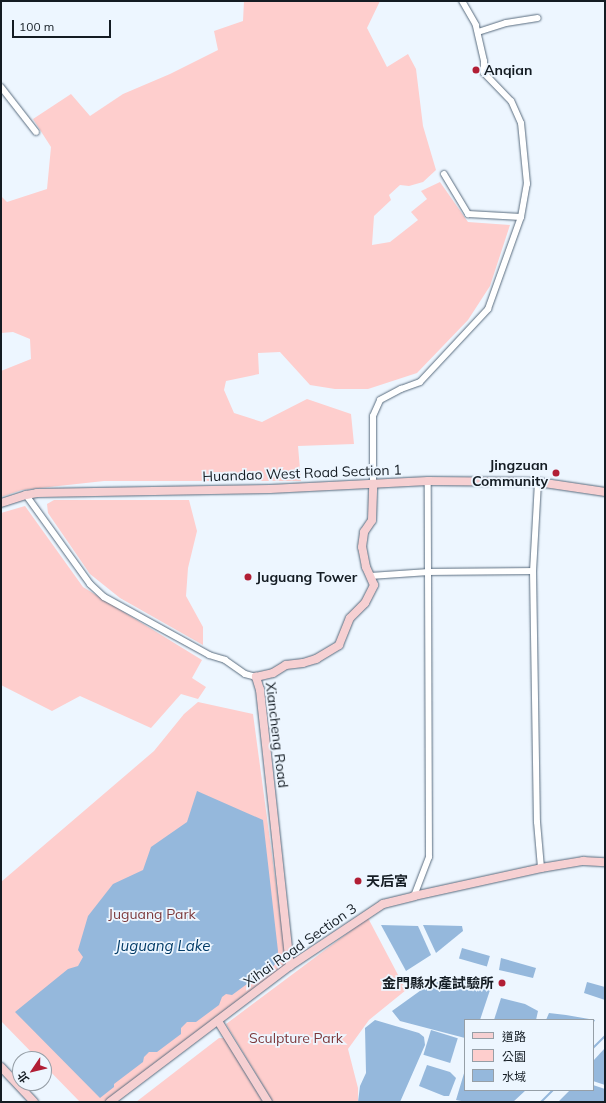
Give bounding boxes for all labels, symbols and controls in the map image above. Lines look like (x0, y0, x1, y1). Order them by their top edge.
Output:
scale bar (14, 12, 113, 38)
text: 100 m (19, 19, 54, 34)
place label: Anqian (484, 62, 532, 78)
marker: Anqian (471, 65, 481, 75)
place label: Jingzuan Community (472, 457, 548, 490)
street label: Huandao West Road Section 1 (202, 461, 402, 485)
marker: Jingzuan Community (551, 468, 561, 478)
place label: Juguang Tower (256, 569, 357, 585)
marker: Juguang Tower (243, 572, 253, 582)
street label: Xiancheng Road (262, 681, 292, 789)
place label: 天后宮 (366, 873, 408, 889)
marker: 天后宮 (353, 876, 363, 886)
street label: Xihai Road Section 3 (240, 900, 360, 990)
park label: Juguang Park (108, 906, 196, 922)
water label: Juguang Lake (116, 937, 210, 955)
place label: 金門縣水產試驗所 (382, 975, 494, 991)
marker: 金門縣水產試驗所 (497, 978, 507, 988)
legend (464, 1019, 594, 1091)
text: 道路 (502, 1029, 526, 1044)
park label: Sculpture Park (249, 1030, 343, 1046)
text: 公園 (502, 1049, 526, 1064)
north arrow (12, 1051, 52, 1091)
text: 北 (14, 1069, 32, 1086)
text: 水域 (502, 1069, 526, 1084)

